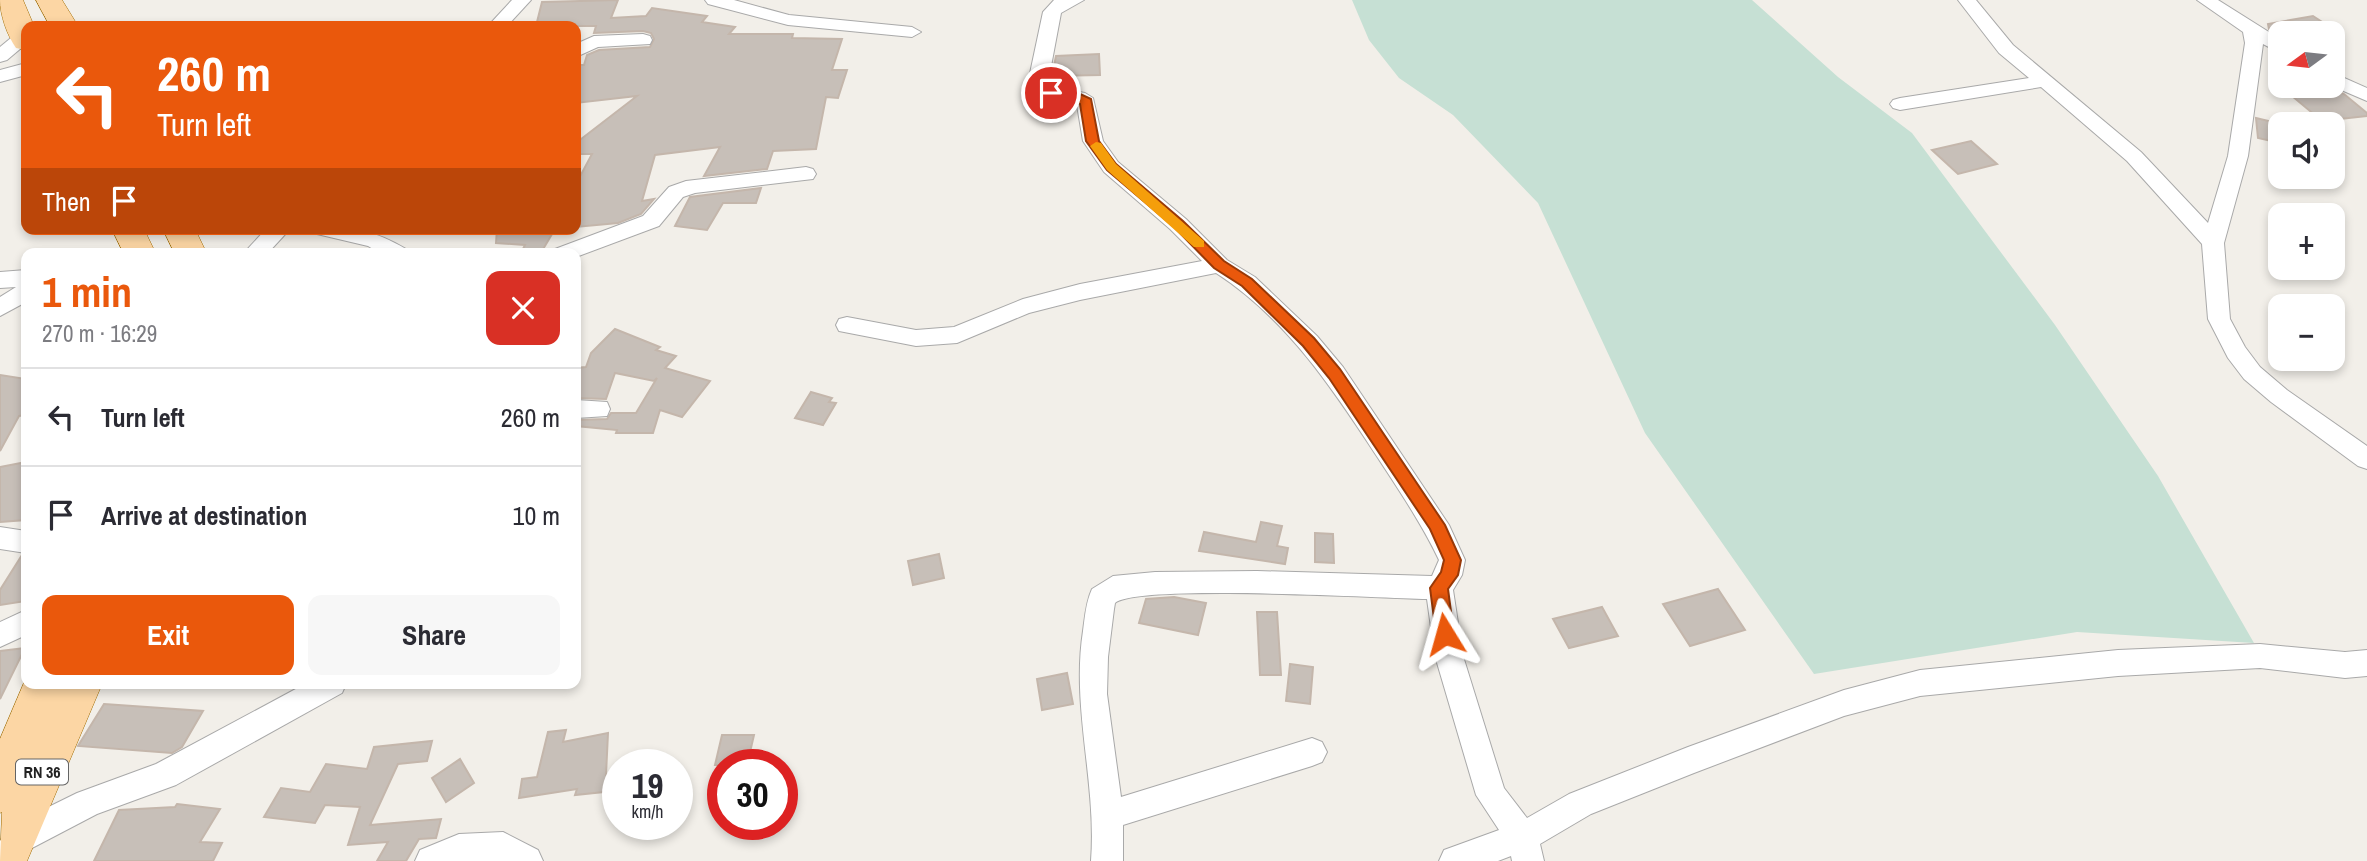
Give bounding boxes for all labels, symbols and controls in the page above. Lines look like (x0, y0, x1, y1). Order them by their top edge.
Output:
north arrow (2268, 21, 2345, 98)
map controls (2268, 21, 2345, 371)
text: 260 m (157, 40, 271, 106)
icon: left (42, 49, 133, 140)
pin (1021, 63, 1081, 123)
icon: arrive (1032, 74, 1070, 112)
text: Turn left (157, 103, 251, 146)
button: sound (2268, 112, 2345, 189)
icon: arrive (105, 182, 143, 220)
text: Then (42, 184, 91, 219)
button: + (2268, 203, 2345, 280)
text: 1 min (42, 264, 132, 320)
button: close (486, 271, 560, 345)
button: − (2268, 294, 2345, 371)
text: 270 m · 16:29 (42, 318, 157, 349)
icon: left (42, 398, 80, 436)
text: Turn left (101, 400, 185, 435)
text: 260 m (501, 400, 560, 435)
icon: arrive (42, 496, 80, 534)
text: Arrive at destination (101, 498, 307, 533)
text: 10 m (513, 498, 560, 533)
button: Exit (42, 595, 294, 675)
button: Share (308, 595, 560, 675)
position arrow (1408, 597, 1482, 671)
speed limit sign: 30 (707, 749, 798, 840)
road number: RN 36 (16, 760, 68, 785)
text: 19 (632, 762, 663, 809)
text: km/h (632, 799, 664, 824)

